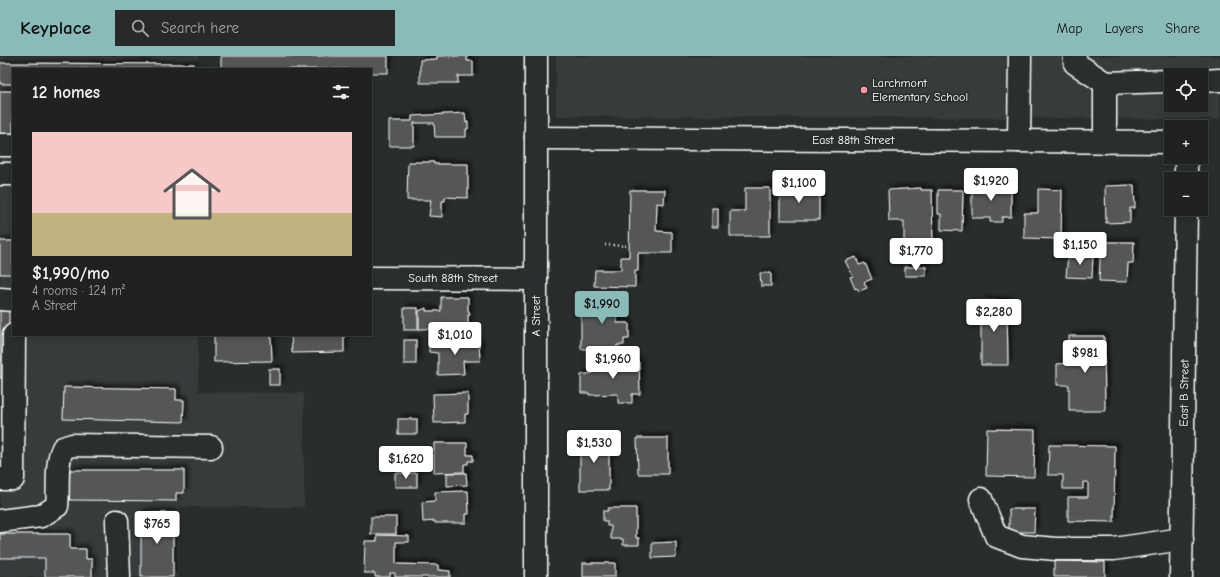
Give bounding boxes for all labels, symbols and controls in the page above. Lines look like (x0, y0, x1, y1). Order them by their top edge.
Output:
search box (115, 10, 395, 46)
text: Keyplace (20, 17, 91, 39)
icon: search (129, 17, 151, 39)
text: Search here (161, 19, 239, 37)
text: Map (1056, 20, 1083, 37)
text: Layers (1105, 20, 1143, 37)
text: Share (1165, 20, 1200, 37)
map controls (1164, 68, 1208, 216)
button: locate (1164, 68, 1208, 112)
place label: Larchmont Elementary School (872, 76, 968, 104)
icon: filters (330, 81, 352, 103)
text: 12 homes (32, 83, 100, 102)
marker: Larchmont Elementary School (859, 85, 869, 95)
button: + (1164, 120, 1208, 164)
street label: East 88th Street (812, 133, 895, 147)
icon: home (156, 158, 228, 230)
pin: $1,920 (958, 168, 1024, 202)
pin: $1,100 (766, 170, 832, 204)
button: − (1164, 172, 1208, 216)
text: $1,920 (973, 173, 1009, 188)
text: $1,100 (781, 175, 817, 190)
pin: $1,150 (1047, 232, 1113, 266)
text: $1,150 (1063, 237, 1097, 252)
pin: $1,770 (883, 238, 949, 272)
text: $1,770 (899, 243, 933, 258)
text: $1,990/mo (32, 264, 109, 283)
street label: South 88th Street (408, 271, 498, 285)
text: 4 rooms · 124 m² (32, 283, 125, 298)
pin: $1,990 (569, 291, 635, 325)
street label: A Street (529, 295, 543, 337)
text: $1,990 (584, 296, 620, 311)
text: A Street (32, 298, 76, 313)
pin: $2,280 (961, 299, 1027, 333)
text: $2,280 (975, 304, 1013, 319)
pin: $1,010 (422, 322, 488, 356)
text: $1,010 (437, 327, 473, 342)
pin: $981 (1061, 340, 1109, 374)
text: $981 (1072, 345, 1098, 360)
pin: $1,960 (580, 346, 646, 380)
text: $1,960 (595, 351, 631, 366)
street label: East B Street (1176, 359, 1192, 427)
pin: $1,530 (561, 430, 627, 464)
text: $1,530 (576, 435, 612, 450)
pin: $1,620 (373, 446, 439, 480)
text: $1,620 (388, 451, 424, 466)
pin: $765 (133, 511, 181, 545)
text: $765 (144, 516, 170, 531)

